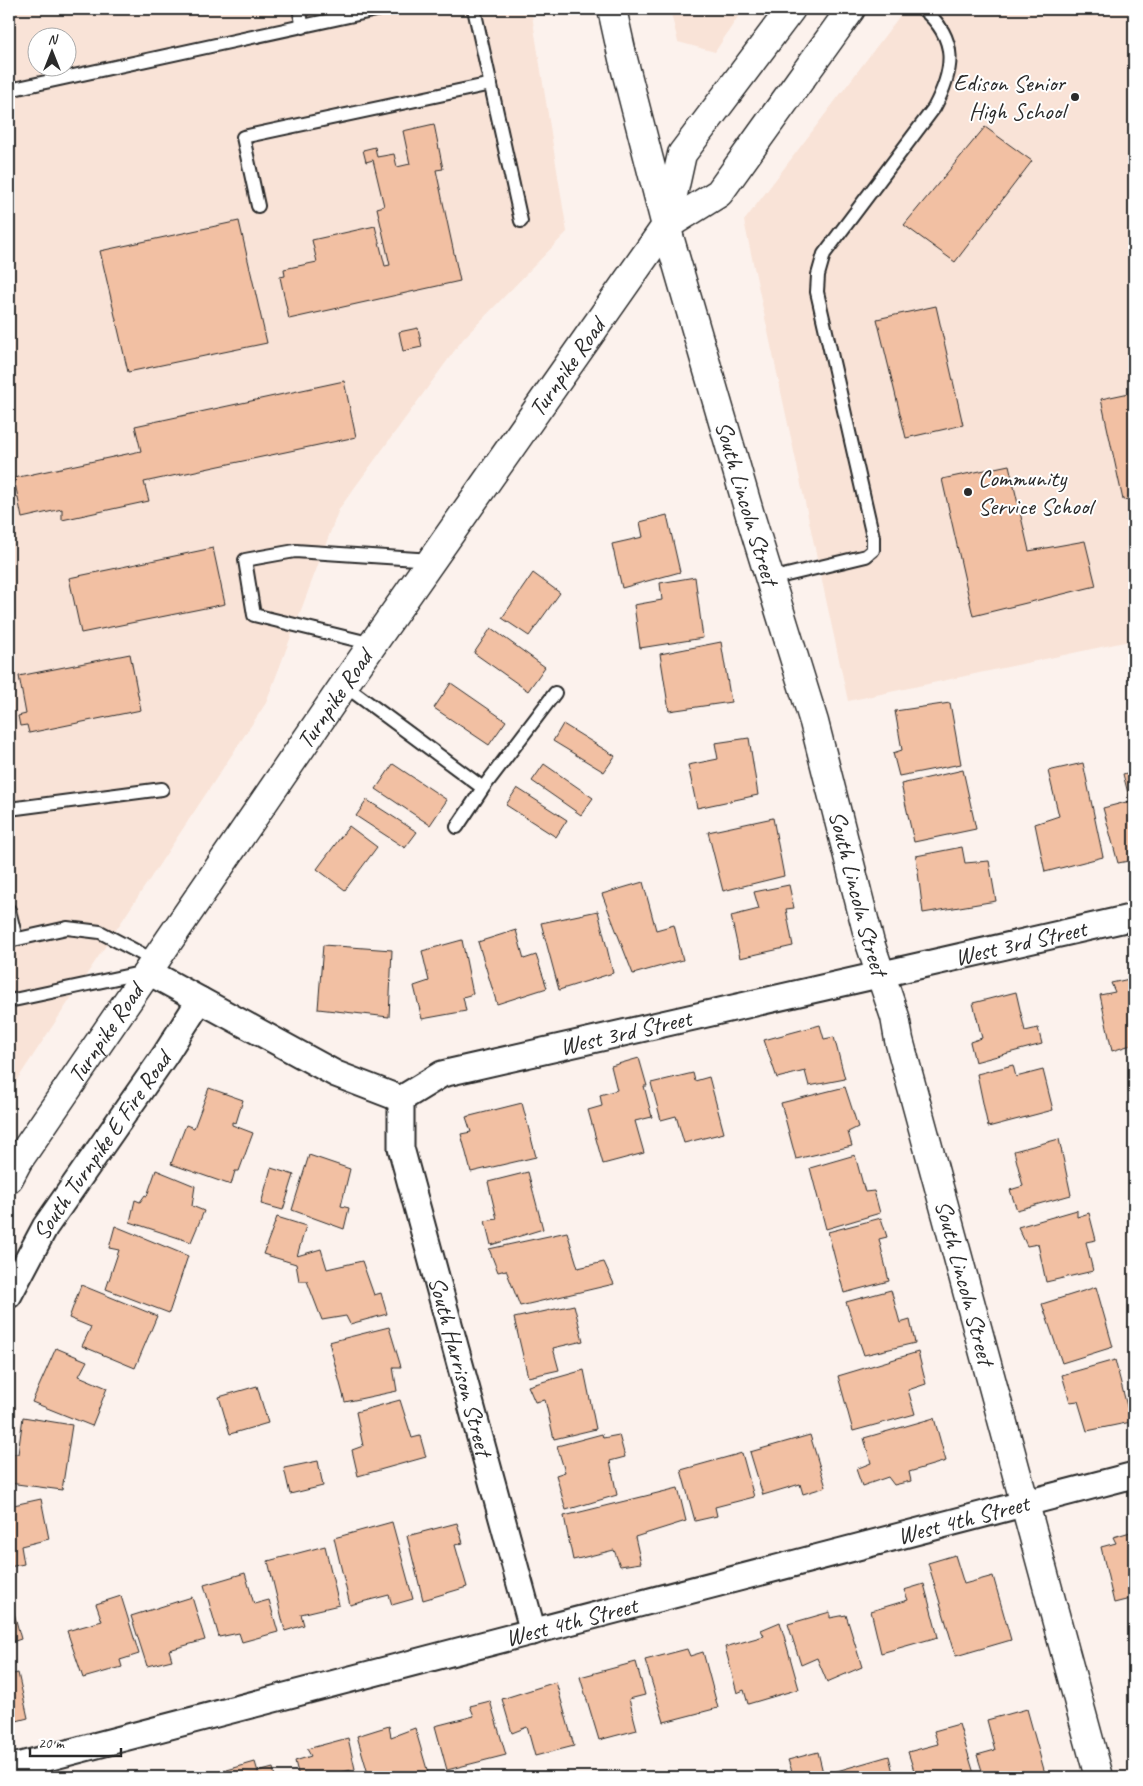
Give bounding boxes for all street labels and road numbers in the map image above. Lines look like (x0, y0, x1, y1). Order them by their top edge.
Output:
street label: Turnpike Road (522, 310, 614, 423)
street label: South Lincoln Street (708, 418, 786, 591)
street label: Turnpike Road (290, 641, 381, 754)
street label: South Lincoln Street (822, 808, 896, 982)
street label: West 3rd Street (952, 913, 1091, 972)
street label: Turnpike Road (61, 975, 152, 1089)
street label: West 3rd Street (557, 1002, 696, 1062)
street label: South Turnpike E Fire Road (26, 1043, 180, 1245)
street label: South Lincoln Street (928, 1197, 1002, 1371)
street label: South Harrison Street (422, 1273, 500, 1462)
street label: West 4th Street (894, 1487, 1034, 1551)
street label: West 4th Street (502, 1590, 642, 1653)

